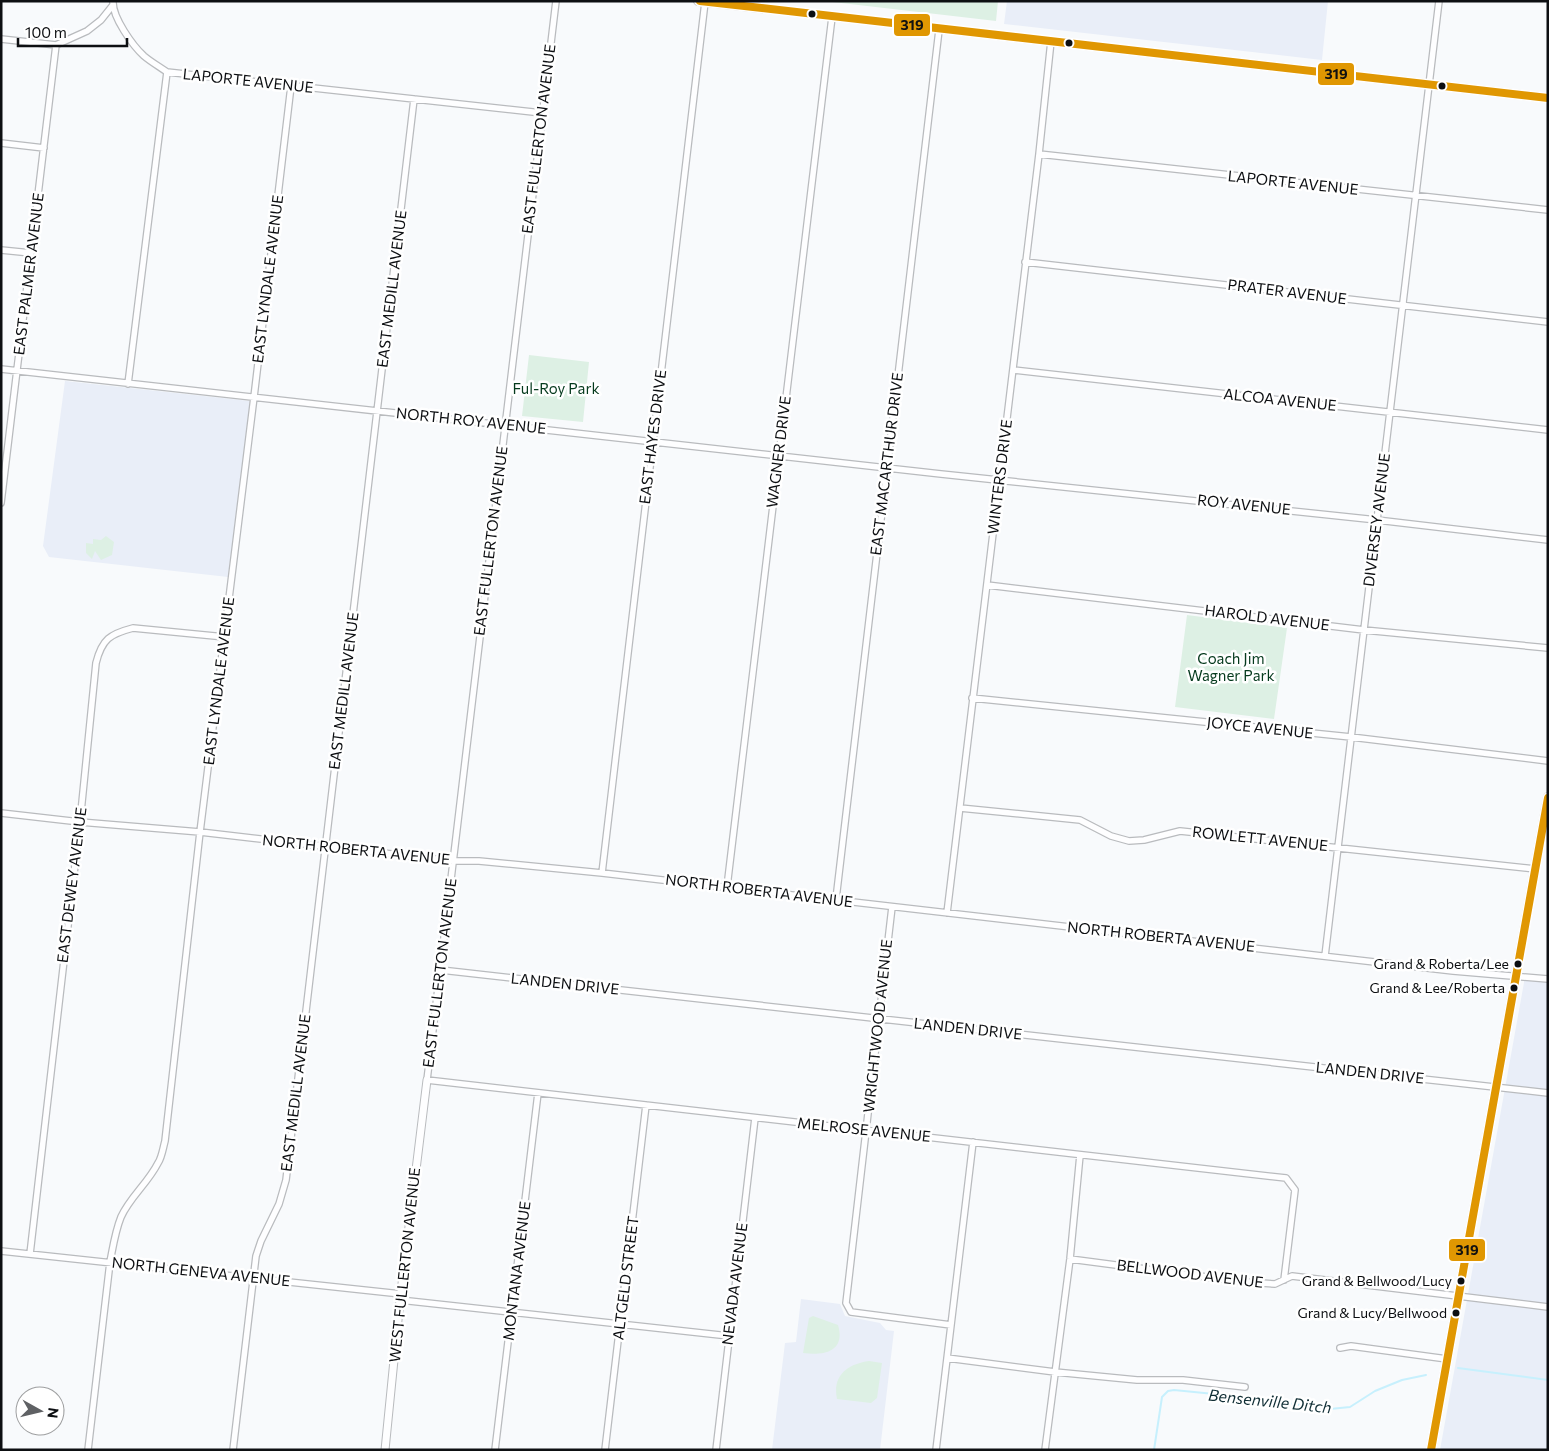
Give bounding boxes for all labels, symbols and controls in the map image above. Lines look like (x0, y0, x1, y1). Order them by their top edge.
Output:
unlabelled marker (807, 9, 817, 19)
line badge: 319 (893, 13, 931, 37)
scale bar (18, 15, 126, 47)
text: 319 (900, 16, 924, 33)
text: 100 m (25, 23, 67, 41)
unlabelled marker (1064, 38, 1074, 48)
street label: EAST FULLERTON AVENUE (517, 43, 559, 235)
line badge: 319 (1317, 62, 1355, 86)
street label: LAPORTE AVENUE (182, 64, 314, 96)
text: 319 (1324, 65, 1348, 82)
unlabelled marker (1437, 81, 1447, 91)
street label: LAPORTE AVENUE (1227, 166, 1359, 198)
street label: EAST PALMER AVENUE (9, 191, 47, 356)
street label: EAST LYNDALE AVENUE (248, 194, 286, 364)
street label: EAST MEDILL AVENUE (372, 209, 410, 369)
street label: PRATER AVENUE (1227, 275, 1348, 307)
street label: EAST HAYES DRIVE (635, 368, 669, 505)
street label: EAST MACARTHUR DRIVE (866, 371, 906, 556)
park label: Ful-Roy Park (512, 379, 600, 397)
street label: ALCOA AVENUE (1223, 384, 1338, 414)
street label: WAGNER DRIVE (762, 395, 794, 509)
street label: NORTH ROY AVENUE (395, 403, 547, 437)
street label: WINTERS DRIVE (983, 418, 1015, 535)
street label: EAST FULLERTON AVENUE (469, 445, 511, 637)
street label: DIVERSEY AVENUE (1359, 452, 1393, 588)
street label: ROY AVENUE (1197, 490, 1292, 518)
street label: EAST LYNDALE AVENUE (199, 596, 237, 766)
street label: HAROLD AVENUE (1204, 600, 1331, 634)
street label: EAST MEDILL AVENUE (324, 611, 362, 771)
park label: Coach Jim Wagner Park (1187, 649, 1275, 684)
street label: JOYCE AVENUE (1206, 712, 1314, 742)
street label: EAST DEWEY AVENUE (53, 806, 90, 964)
street label: ROWLETT AVENUE (1191, 822, 1329, 854)
street label: NORTH ROBERTA AVENUE (261, 830, 451, 868)
street label: NORTH ROBERTA AVENUE (664, 870, 854, 910)
street label: EAST FULLERTON AVENUE (418, 877, 460, 1069)
street label: NORTH ROBERTA AVENUE (1066, 917, 1256, 955)
street label: WRIGHTWOOD AVENUE (859, 938, 895, 1114)
place label: Grand & Roberta/Lee (1374, 955, 1509, 972)
marker: Grand & Roberta/Lee (1513, 959, 1523, 969)
street label: LANDEN DRIVE (510, 968, 620, 998)
place label: Grand & Lee/Roberta (1370, 979, 1505, 996)
marker: Grand & Lee/Roberta (1509, 983, 1519, 993)
street label: EAST MEDILL AVENUE (276, 1013, 314, 1173)
street label: LANDEN DRIVE (913, 1013, 1023, 1043)
street label: LANDEN DRIVE (1315, 1057, 1425, 1087)
street label: MELROSE AVENUE (796, 1113, 932, 1145)
street label: WEST FULLERTON AVENUE (385, 1166, 423, 1363)
street label: MONTANA AVENUE (499, 1200, 534, 1342)
street label: ALTGELD STREET (608, 1215, 642, 1341)
street label: NEVADA AVENUE (718, 1222, 750, 1346)
line badge: 319 (1448, 1238, 1486, 1262)
text: 319 (1455, 1241, 1479, 1258)
street label: NORTH GENEVA AVENUE (111, 1253, 291, 1289)
street label: BELLWOOD AVENUE (1116, 1255, 1265, 1291)
place label: Grand & Bellwood/Lucy (1302, 1272, 1452, 1289)
marker: Grand & Bellwood/Lucy (1456, 1276, 1466, 1286)
place label: Grand & Lucy/Bellwood (1297, 1304, 1447, 1321)
marker: Grand & Lucy/Bellwood (1451, 1308, 1461, 1318)
water label: Bensenville Ditch (1207, 1385, 1333, 1416)
north arrow (15, 1386, 65, 1436)
text: N (44, 1406, 63, 1419)

